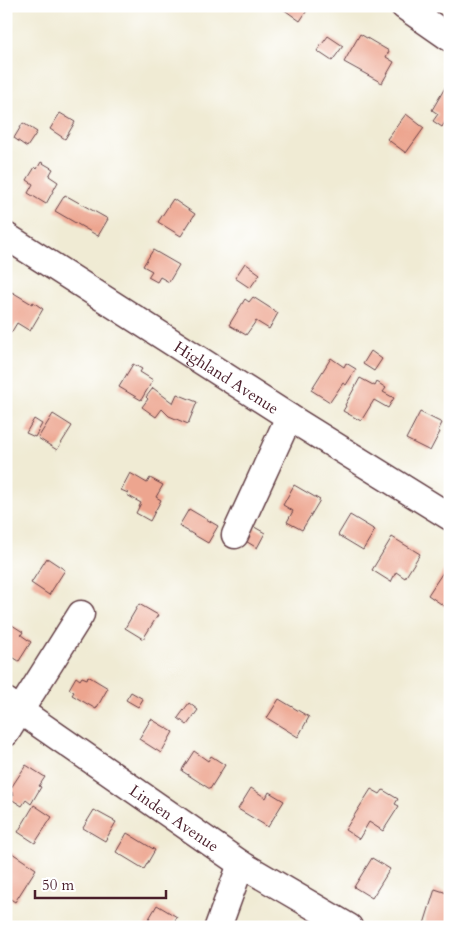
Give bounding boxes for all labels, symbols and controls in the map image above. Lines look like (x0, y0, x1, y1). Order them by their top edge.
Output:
street label: Highland Avenue (170, 336, 283, 420)
street label: Linden Avenue (125, 780, 223, 857)
scale bar (35, 868, 166, 900)
text: 50 m (42, 875, 74, 895)

